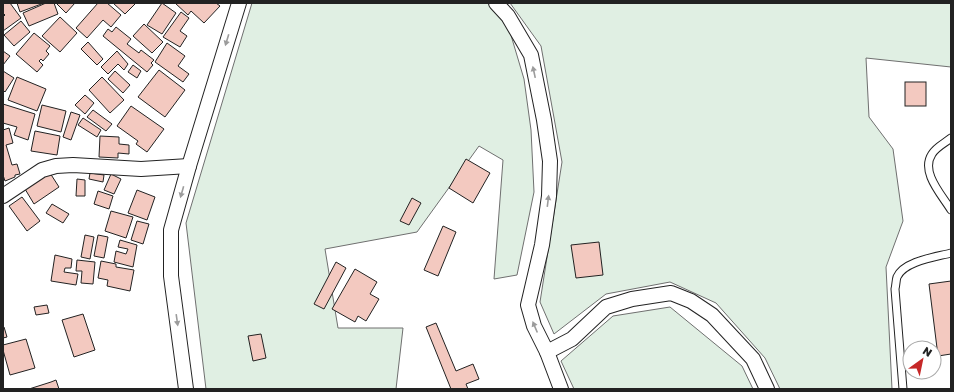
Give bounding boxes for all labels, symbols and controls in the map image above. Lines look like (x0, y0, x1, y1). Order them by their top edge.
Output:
one-way arrow (224, 35, 230, 47)
one-way arrow (531, 66, 537, 78)
one-way arrow (178, 185, 184, 198)
one-way arrow (545, 195, 552, 207)
one-way arrow (174, 314, 180, 326)
one-way arrow (532, 321, 538, 333)
north arrow (902, 340, 942, 380)
text: N (921, 343, 935, 359)

